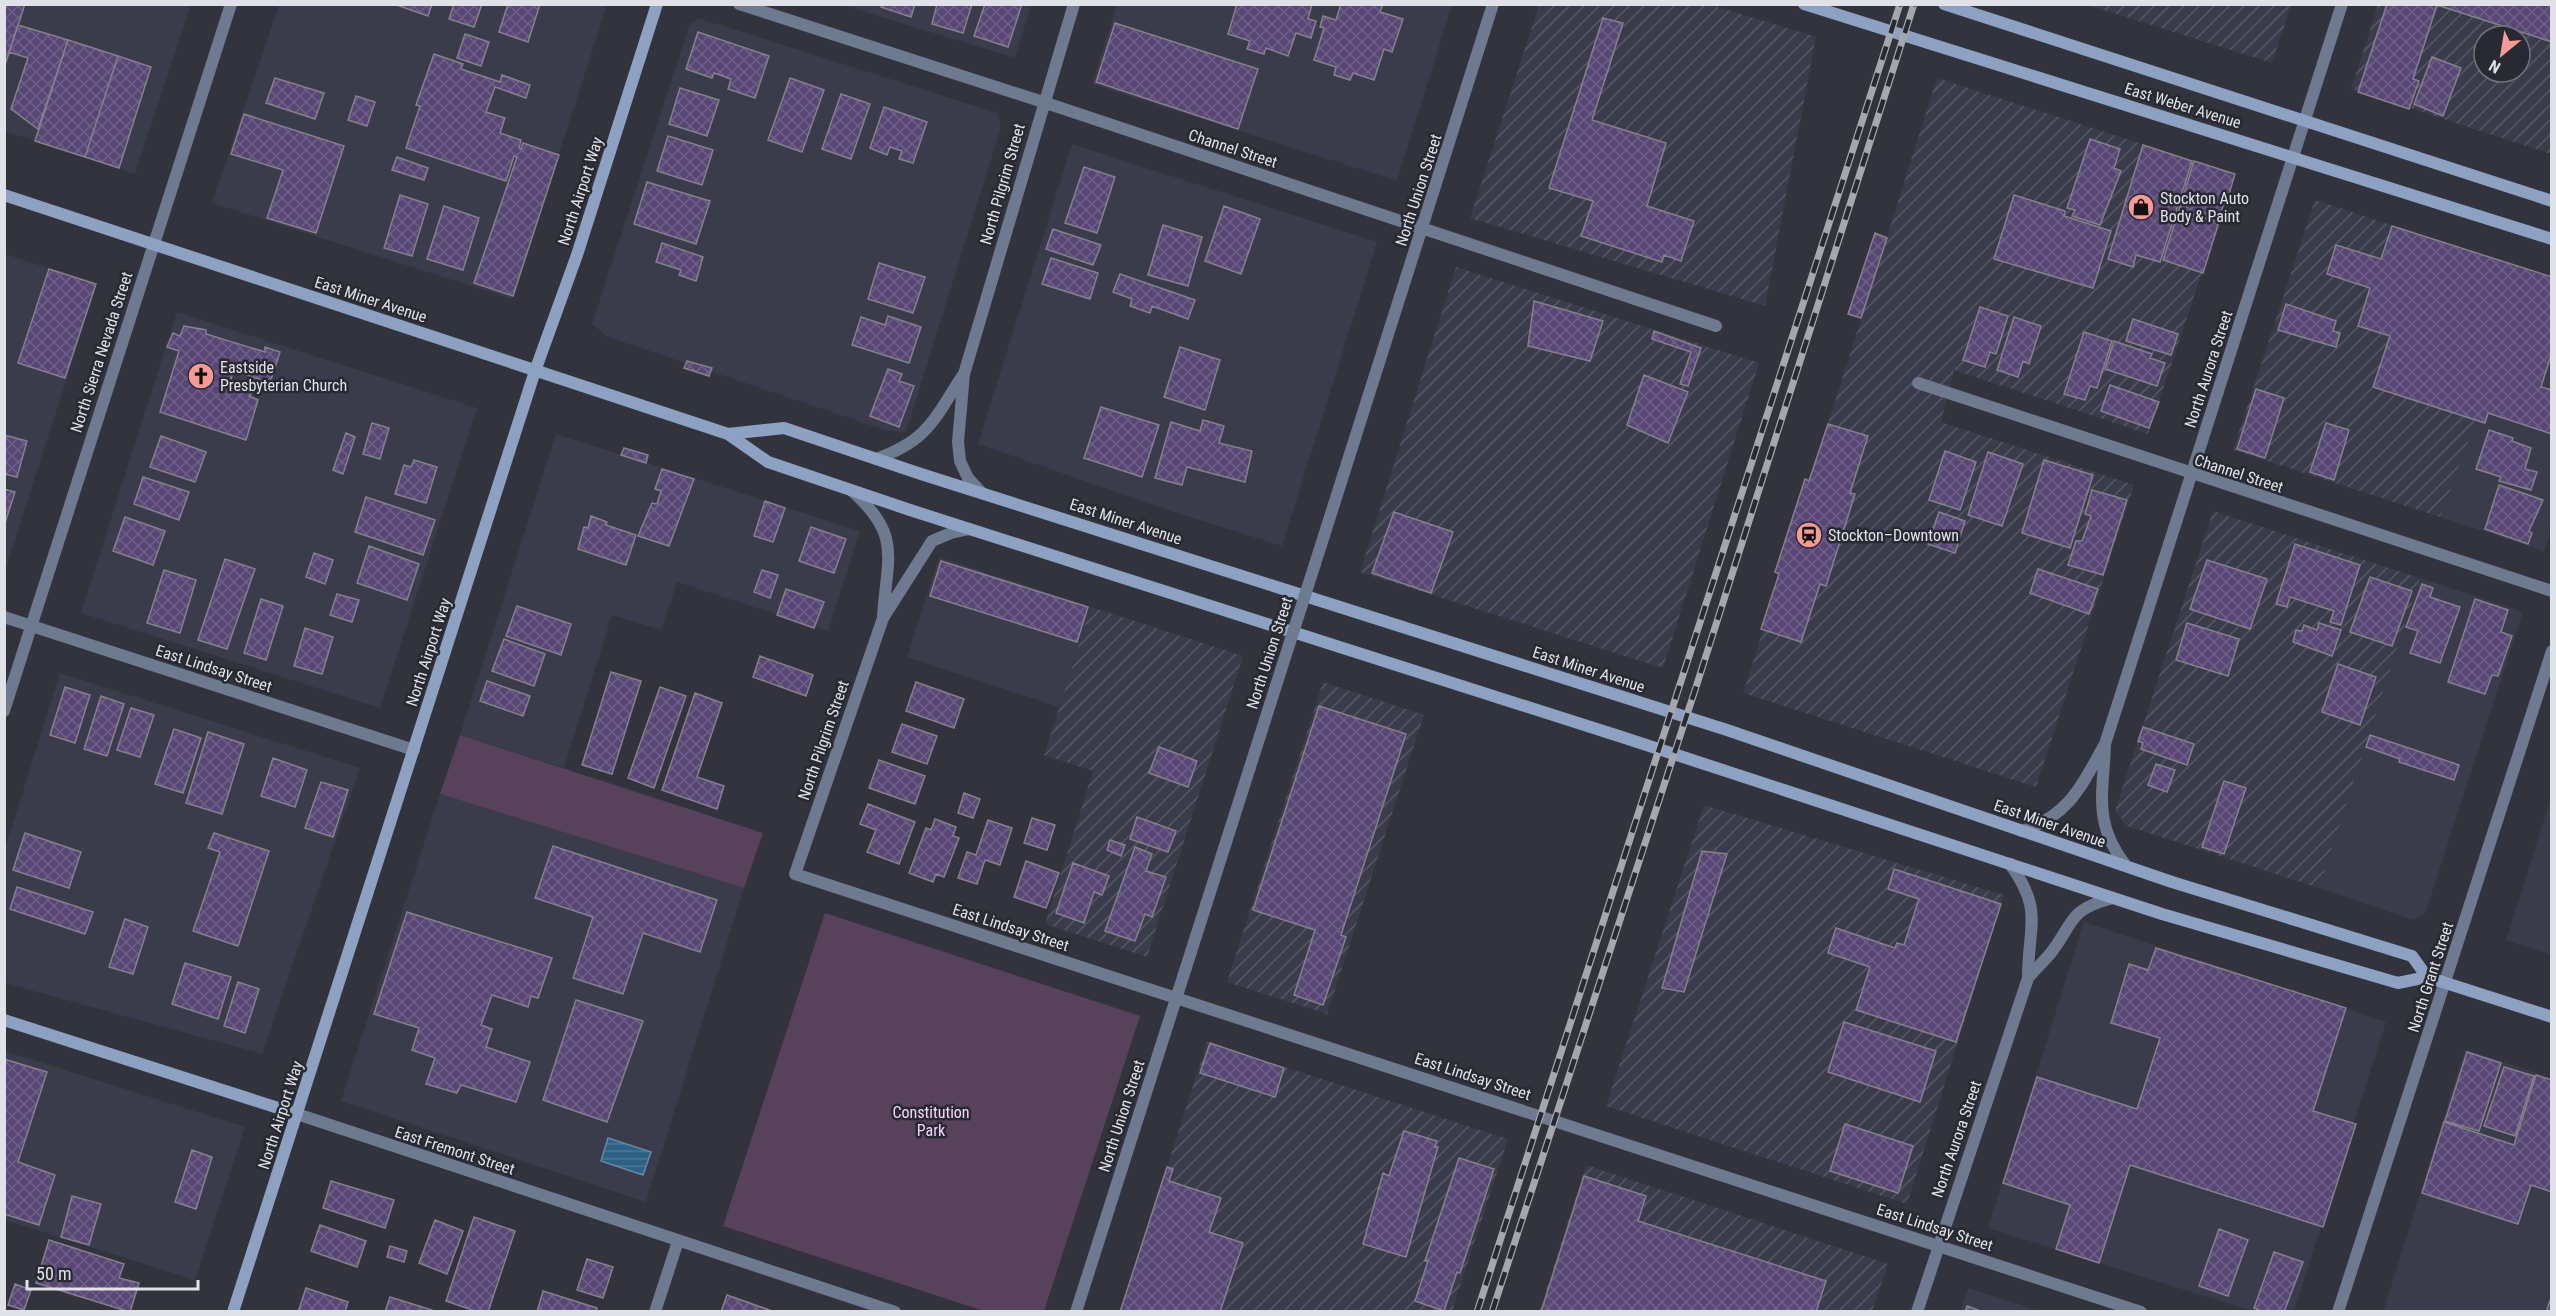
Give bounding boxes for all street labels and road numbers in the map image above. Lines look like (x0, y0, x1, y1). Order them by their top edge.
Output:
street label: East Weber Avenue (2122, 79, 2243, 132)
street label: North Pilgrim Street (976, 121, 1029, 247)
street label: Channel Street (1186, 125, 1280, 172)
street label: North Union Street (1391, 131, 1446, 249)
street label: North Airport Way (554, 134, 607, 248)
street label: North Sierra Nevada Street (66, 269, 137, 435)
street label: East Miner Avenue (312, 272, 429, 327)
street label: North Aurora Street (2181, 308, 2236, 430)
street label: Channel Street (2192, 450, 2286, 497)
street label: East Miner Avenue (1067, 494, 1184, 549)
street label: North Union Street (1242, 594, 1297, 712)
street label: North Airport Way (402, 595, 455, 709)
street label: East Lindsay Street (153, 641, 275, 696)
street label: East Miner Avenue (1530, 642, 1647, 697)
street label: North Pilgrim Street (794, 678, 853, 802)
street label: East Miner Avenue (1991, 795, 2108, 851)
street label: East Lindsay Street (950, 900, 1072, 955)
street label: North Grant Street (2404, 919, 2457, 1035)
street label: East Lindsay Street (1412, 1049, 1534, 1104)
street label: North Union Street (1094, 1057, 1149, 1175)
street label: North Airport Way (254, 1058, 307, 1172)
street label: North Aurora Street (1928, 1078, 1985, 1200)
street label: East Fremont Street (393, 1122, 517, 1179)
street label: East Lindsay Street (1874, 1200, 1996, 1255)

